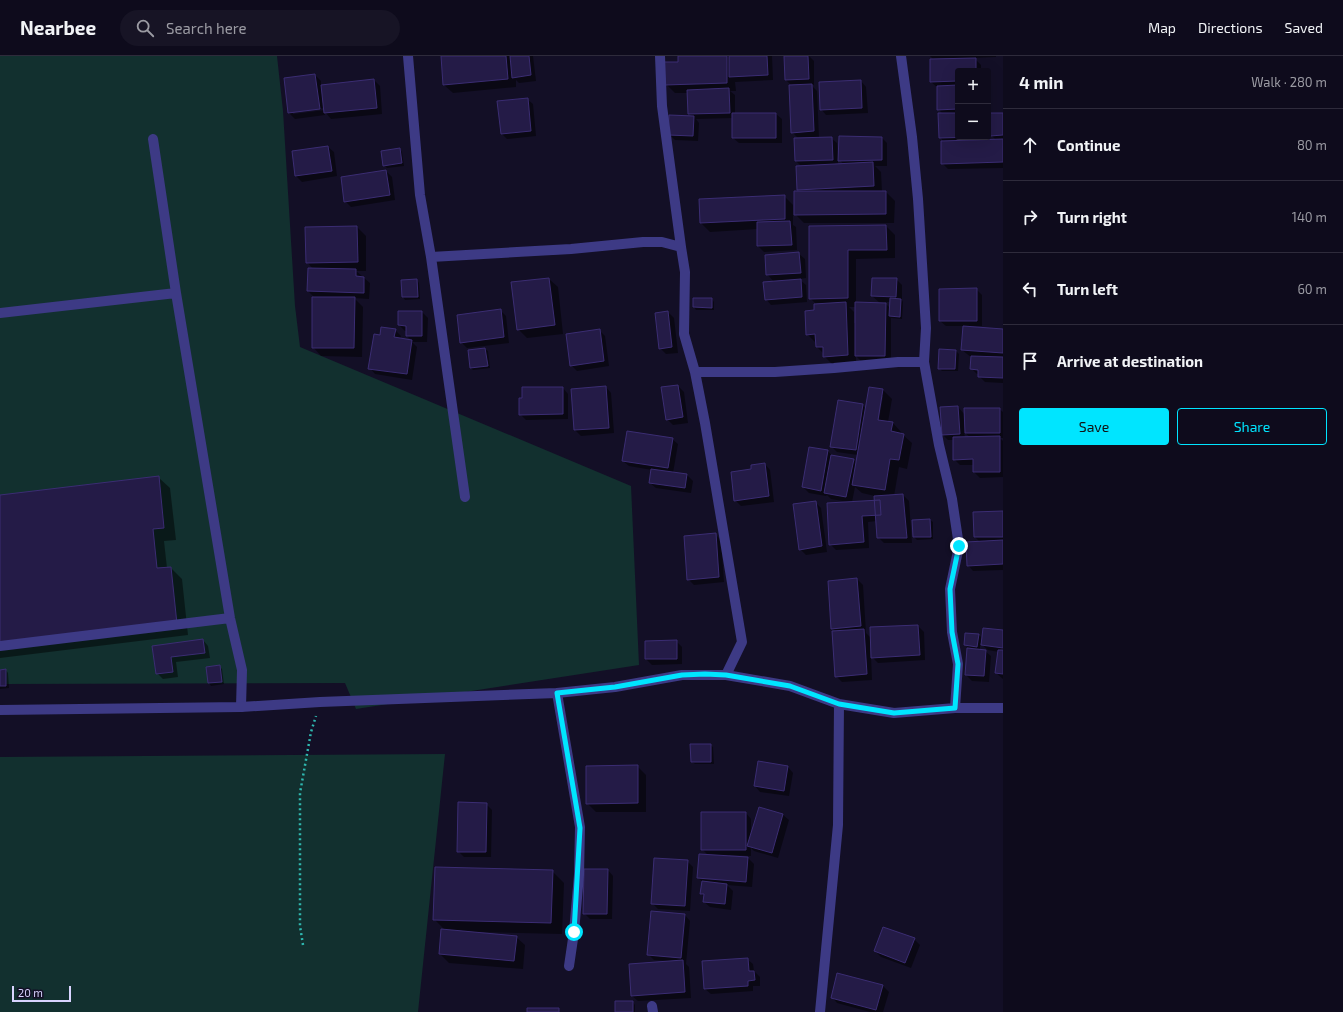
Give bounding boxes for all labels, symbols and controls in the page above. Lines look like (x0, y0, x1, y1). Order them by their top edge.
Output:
search box (120, 10, 400, 46)
text: Nearbee (20, 16, 96, 39)
icon: search (134, 17, 156, 39)
text: Search here (166, 19, 247, 37)
text: Map (1148, 19, 1176, 36)
text: Directions (1198, 19, 1263, 36)
text: Saved (1285, 19, 1323, 36)
map controls (955, 68, 991, 140)
button: + (955, 68, 991, 104)
text: 4 min (1019, 72, 1063, 92)
text: Walk · 280 m (1251, 74, 1327, 90)
button: − (955, 104, 991, 140)
icon: ahead (1019, 134, 1041, 156)
text: Continue (1057, 136, 1120, 154)
text: 80 m (1297, 137, 1327, 153)
icon: right (1019, 206, 1041, 228)
text: Turn right (1057, 208, 1127, 226)
text: 140 m (1292, 209, 1327, 225)
icon: left (1019, 278, 1041, 300)
text: Turn left (1057, 280, 1118, 298)
text: 60 m (1297, 281, 1327, 297)
icon: arrive (1019, 350, 1041, 372)
text: Arrive at destination (1057, 352, 1203, 370)
button: Save (1019, 408, 1169, 445)
button: Share (1177, 408, 1327, 445)
route end (950, 537, 968, 555)
route start (565, 923, 583, 941)
scale bar (12, 984, 71, 1003)
text: 20 m (18, 986, 43, 999)

